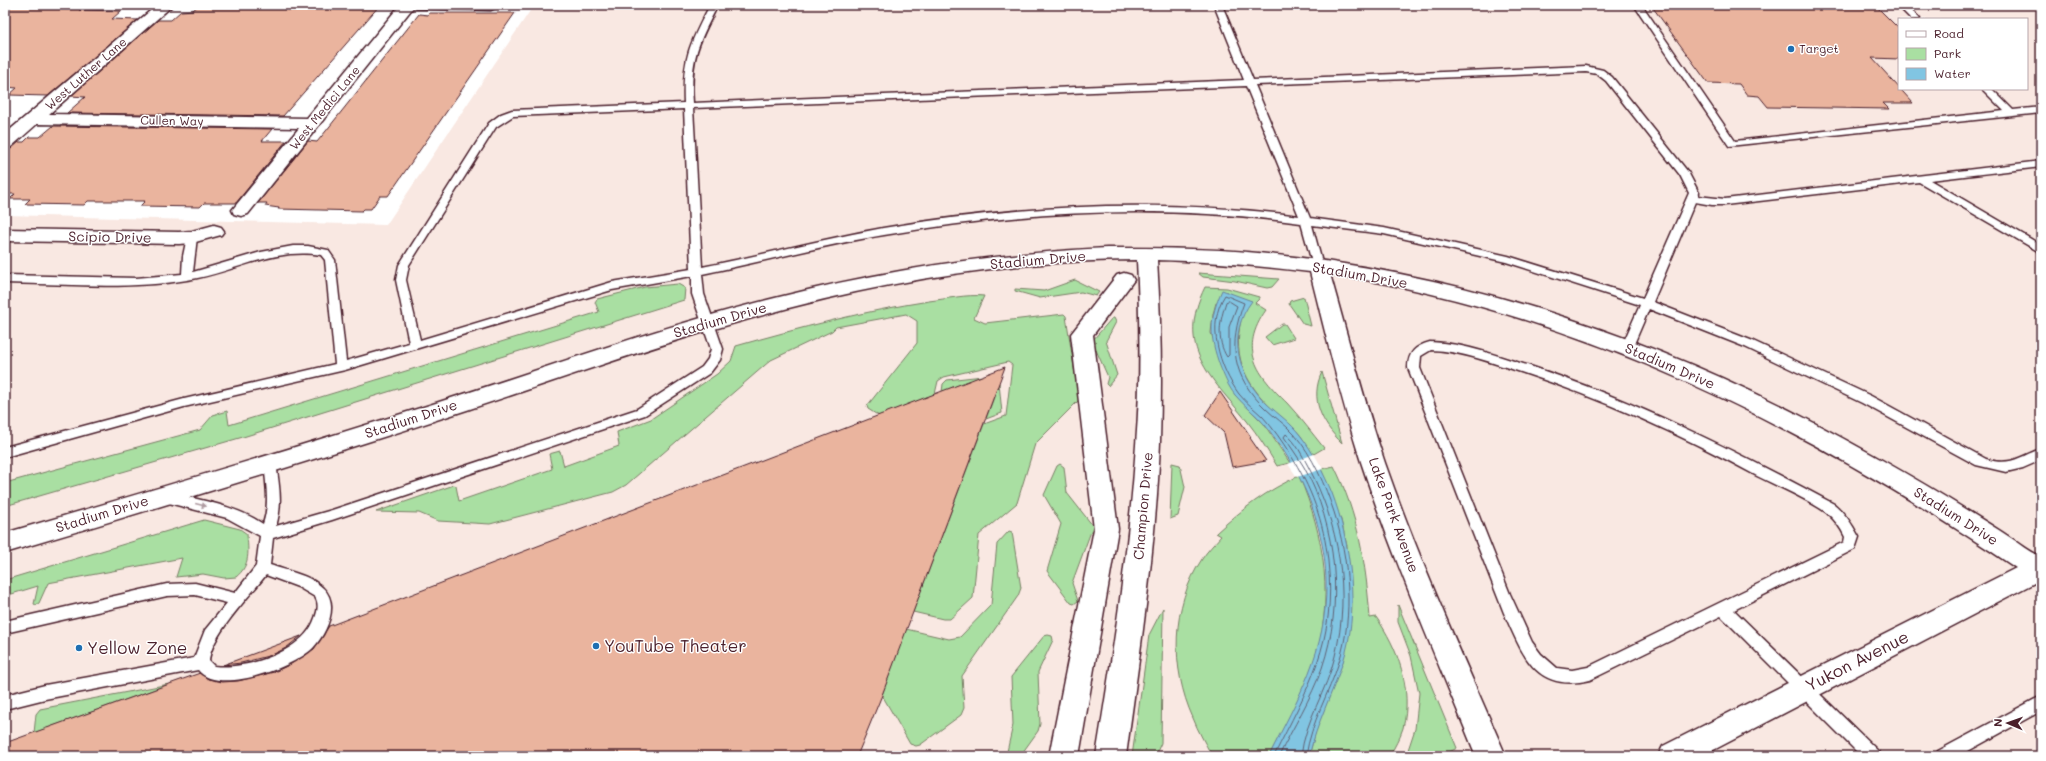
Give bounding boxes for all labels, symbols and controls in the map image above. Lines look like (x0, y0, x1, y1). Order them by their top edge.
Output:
legend (1898, 18, 2028, 90)
text: Road (1934, 25, 1964, 41)
street label: West Luther Lane (41, 33, 129, 113)
place label: Target (1799, 40, 1839, 56)
marker: Target (1786, 44, 1796, 54)
text: Park (1934, 45, 1961, 61)
street label: West Medici Lane (285, 62, 363, 153)
text: Water (1934, 65, 1971, 81)
street label: Cullen Way (140, 111, 204, 129)
street label: Scipio Drive (68, 226, 152, 247)
street label: Stadium Drive (989, 246, 1087, 273)
street label: Stadium Drive (1311, 257, 1409, 292)
street label: Stadium Drive (671, 297, 769, 342)
street label: Stadium Drive (1622, 338, 1718, 393)
street label: Stadium Drive (362, 395, 460, 442)
street label: Champion Drive (1128, 451, 1157, 561)
street label: Lake Park Avenue (1365, 455, 1424, 575)
street label: Stadium Drive (1910, 482, 2002, 549)
street label: Stadium Drive (53, 490, 151, 537)
one-way arrow (195, 503, 207, 509)
street label: Yukon Avenue (1801, 625, 1912, 696)
place label: YouTube Theater (604, 634, 747, 656)
place label: Yellow Zone (87, 636, 187, 658)
marker: YouTube Theater (591, 641, 601, 651)
marker: Yellow Zone (74, 643, 84, 653)
north arrow (1988, 703, 2028, 743)
text: N (1990, 718, 2005, 727)

